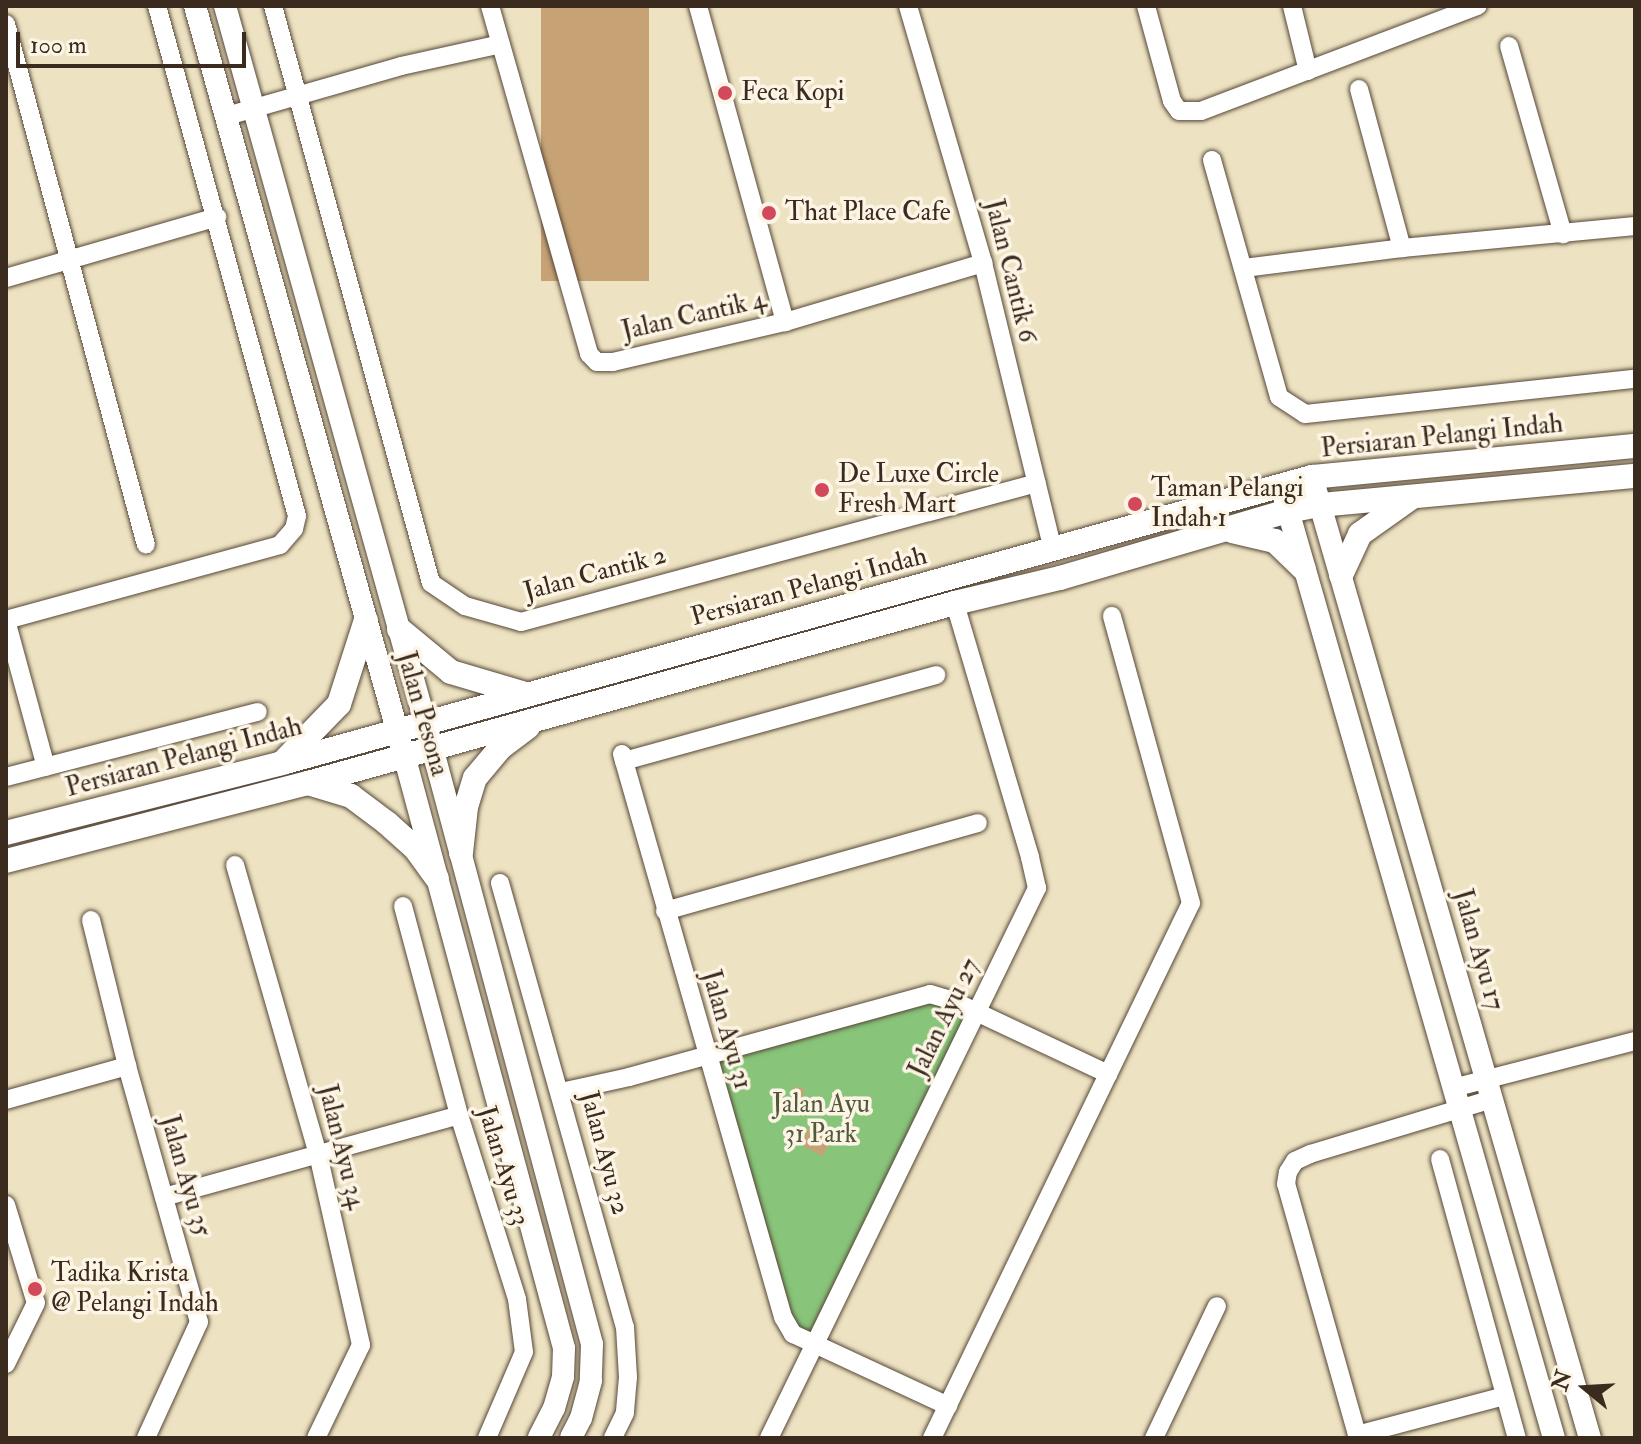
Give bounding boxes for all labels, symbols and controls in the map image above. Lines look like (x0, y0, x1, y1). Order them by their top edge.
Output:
scale bar (20, 16, 250, 66)
text: 100 m (30, 30, 87, 61)
place label: Feca Kopi (741, 77, 844, 109)
marker: Feca Kopi (716, 84, 734, 102)
street label: Jalan Cantik 6 (977, 196, 1043, 346)
place label: That Place Cafe (785, 197, 951, 229)
marker: That Place Cafe (760, 204, 778, 222)
street label: Jalan Cantik 4 (619, 284, 769, 348)
street label: Persiaran Pelangi Indah (1319, 409, 1565, 465)
place label: De Luxe Circle Fresh Mart (838, 459, 999, 520)
place label: Taman Pelangi Indah 1 (1151, 473, 1304, 534)
marker: De Luxe Circle Fresh Mart (813, 481, 831, 499)
marker: Taman Pelangi Indah 1 (1126, 495, 1144, 513)
street label: Jalan Cantik 2 (520, 540, 670, 608)
street label: Persiaran Pelangi Indah (688, 540, 930, 634)
street label: Jalan Pesona (389, 648, 455, 780)
street label: Persiaran Pelangi Indah (63, 711, 305, 805)
street label: Jalan Ayu 17 (1446, 886, 1510, 1014)
street label: Jalan Ayu 27 (903, 954, 987, 1082)
street label: Jalan Ayu 31 (694, 967, 758, 1093)
street label: Jalan Ayu 34 (310, 1082, 372, 1212)
street label: Jalan Ayu 32 (573, 1088, 635, 1218)
park label: Jalan Ayu 31 Park (772, 1089, 870, 1150)
street label: Jalan Ayu 33 (470, 1103, 536, 1229)
street label: Jalan Ayu 35 (153, 1112, 217, 1240)
place label: Tadika Krista @ Pelangi Indah (51, 1258, 219, 1320)
marker: Tadika Krista @ Pelangi Indah (26, 1280, 44, 1298)
north arrow (1545, 1348, 1625, 1428)
text: N (1546, 1367, 1579, 1394)

